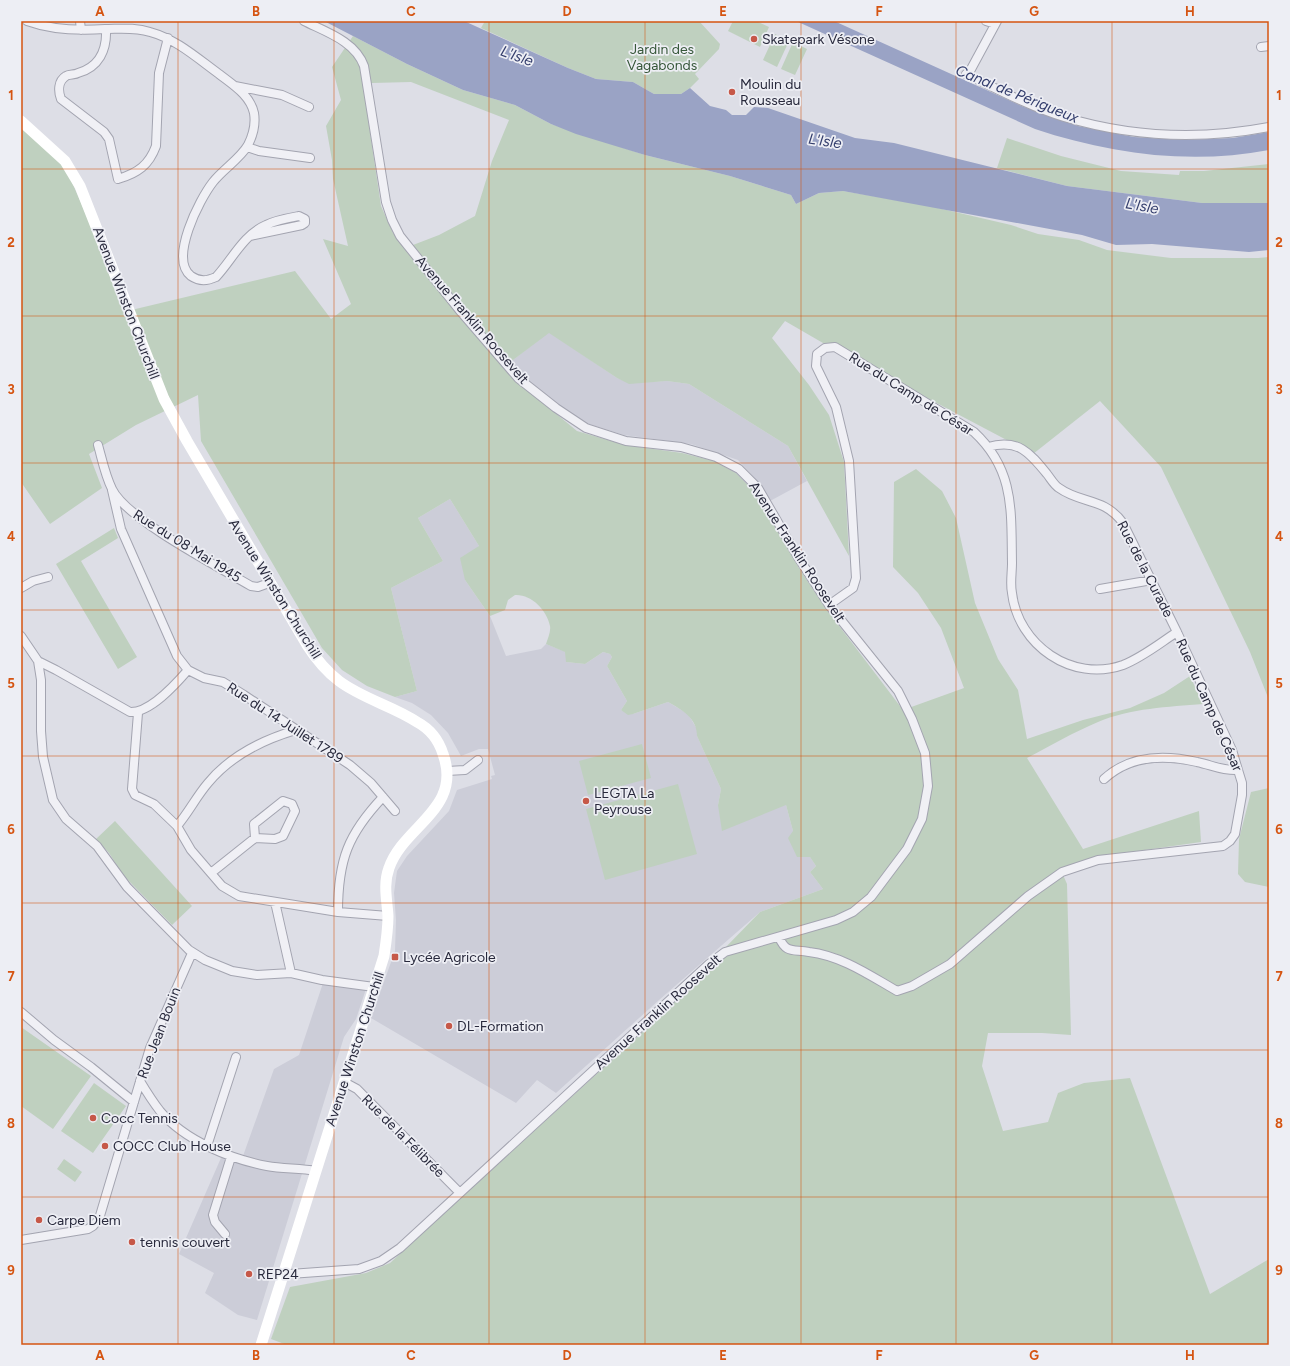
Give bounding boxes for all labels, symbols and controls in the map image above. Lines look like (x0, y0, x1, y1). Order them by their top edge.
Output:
text: A (95, 4, 105, 19)
text: B (252, 4, 260, 19)
text: C (406, 4, 416, 19)
text: D (562, 4, 572, 19)
text: E (719, 4, 727, 19)
text: F (875, 4, 883, 19)
text: G (1029, 4, 1039, 19)
text: H (1185, 4, 1195, 19)
place label: Skatepark Vésone (762, 31, 875, 48)
marker: Skatepark Vésone (749, 34, 759, 44)
park label: Jardin des Vagabonds (627, 41, 697, 74)
water label: L'Isle (498, 42, 536, 70)
water label: Canal de Périgueux (953, 61, 1082, 127)
place label: Moulin du Rousseau (740, 76, 801, 109)
marker: Moulin du Rousseau (727, 87, 737, 97)
text: 1 (8, 88, 14, 103)
text: 1 (1276, 88, 1282, 103)
water label: L'Isle (807, 130, 843, 152)
water label: L'Isle (1124, 194, 1160, 218)
street label: Avenue Winston Churchill (89, 224, 163, 382)
text: 2 (7, 235, 15, 250)
text: 2 (1275, 235, 1283, 250)
street label: Avenue Franklin Roosevelt (412, 252, 532, 388)
street label: Rue du Camp de César (846, 349, 977, 439)
text: 3 (7, 382, 15, 397)
text: 3 (1275, 382, 1283, 397)
street label: Avenue Franklin Roosevelt (745, 478, 849, 626)
street label: Rue du 08 Mai 1945 (130, 506, 244, 586)
street label: Avenue Winston Churchill (225, 516, 325, 662)
street label: Rue de la Curade (1113, 518, 1177, 621)
text: 4 (7, 529, 15, 544)
text: 4 (1275, 529, 1283, 544)
street label: Rue du Camp de César (1172, 636, 1246, 774)
text: 5 (7, 676, 15, 691)
text: 5 (1275, 676, 1283, 691)
street label: Rue du 14 Juillet 1789 (223, 679, 347, 767)
place label: LEGTA La Peyrouse (594, 785, 654, 818)
marker: LEGTA La Peyrouse (581, 796, 591, 806)
text: 6 (7, 822, 15, 837)
text: 6 (1275, 822, 1283, 837)
place label: Lycée Agricole (403, 949, 496, 966)
street label: Avenue Franklin Roosevelt (591, 951, 725, 1073)
marker: Lycée Agricole (390, 952, 400, 962)
text: 7 (7, 969, 15, 984)
street label: Avenue Winston Churchill (322, 969, 388, 1129)
text: 7 (1275, 969, 1283, 984)
street label: Rue Jean Bouin (134, 985, 184, 1081)
place label: DL-Formation (457, 1018, 544, 1035)
marker: DL-Formation (444, 1021, 454, 1031)
street label: Rue de la Félibrée (358, 1091, 448, 1181)
place label: Cocc Tennis (101, 1110, 178, 1127)
marker: Cocc Tennis (88, 1113, 98, 1123)
text: 8 (7, 1116, 15, 1131)
text: 8 (1275, 1116, 1283, 1131)
place label: COCC Club House (113, 1138, 231, 1155)
marker: COCC Club House (100, 1141, 110, 1151)
place label: Carpe Diem (47, 1212, 121, 1229)
marker: Carpe Diem (34, 1215, 44, 1225)
place label: tennis couvert (140, 1234, 230, 1251)
marker: tennis couvert (127, 1237, 137, 1247)
text: 9 (7, 1263, 15, 1278)
text: 9 (1275, 1263, 1283, 1278)
place label: REP24 (257, 1266, 299, 1283)
marker: REP24 (244, 1269, 254, 1279)
text: A (95, 1348, 105, 1363)
text: B (252, 1348, 260, 1363)
text: C (406, 1348, 416, 1363)
text: D (562, 1348, 572, 1363)
text: E (719, 1348, 727, 1363)
text: F (875, 1348, 883, 1363)
text: G (1029, 1348, 1039, 1363)
text: H (1185, 1348, 1195, 1363)

